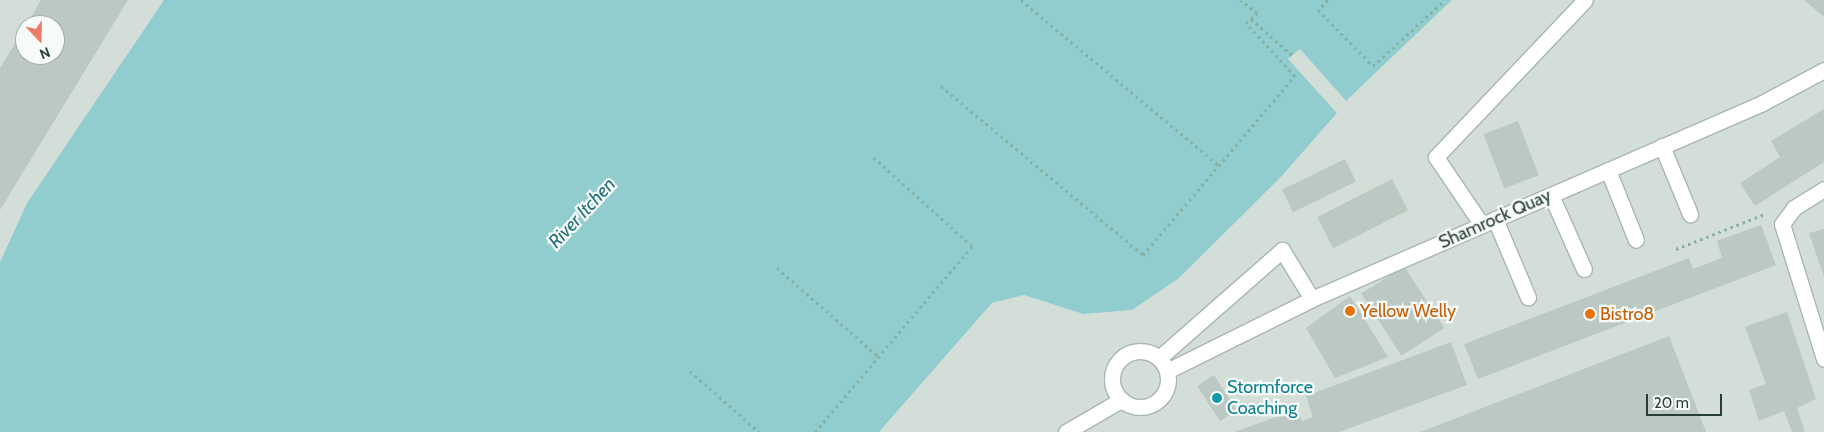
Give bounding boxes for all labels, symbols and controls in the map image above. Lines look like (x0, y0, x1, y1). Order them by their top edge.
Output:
north arrow (15, 15, 65, 65)
text: N (37, 43, 53, 63)
water label: River Itchen (544, 173, 620, 253)
street label: Shamrock Quay (1435, 185, 1555, 253)
place label: Yellow Welly (1360, 300, 1456, 322)
place label: Bistro8 (1600, 303, 1654, 325)
marker: Yellow Welly (1344, 305, 1356, 317)
marker: Bistro8 (1584, 308, 1596, 320)
place label: Stormforce Coaching (1227, 377, 1313, 419)
scale bar (1649, 384, 1725, 416)
marker: Stormforce Coaching (1211, 392, 1223, 404)
text: 20 m (1654, 394, 1689, 412)

